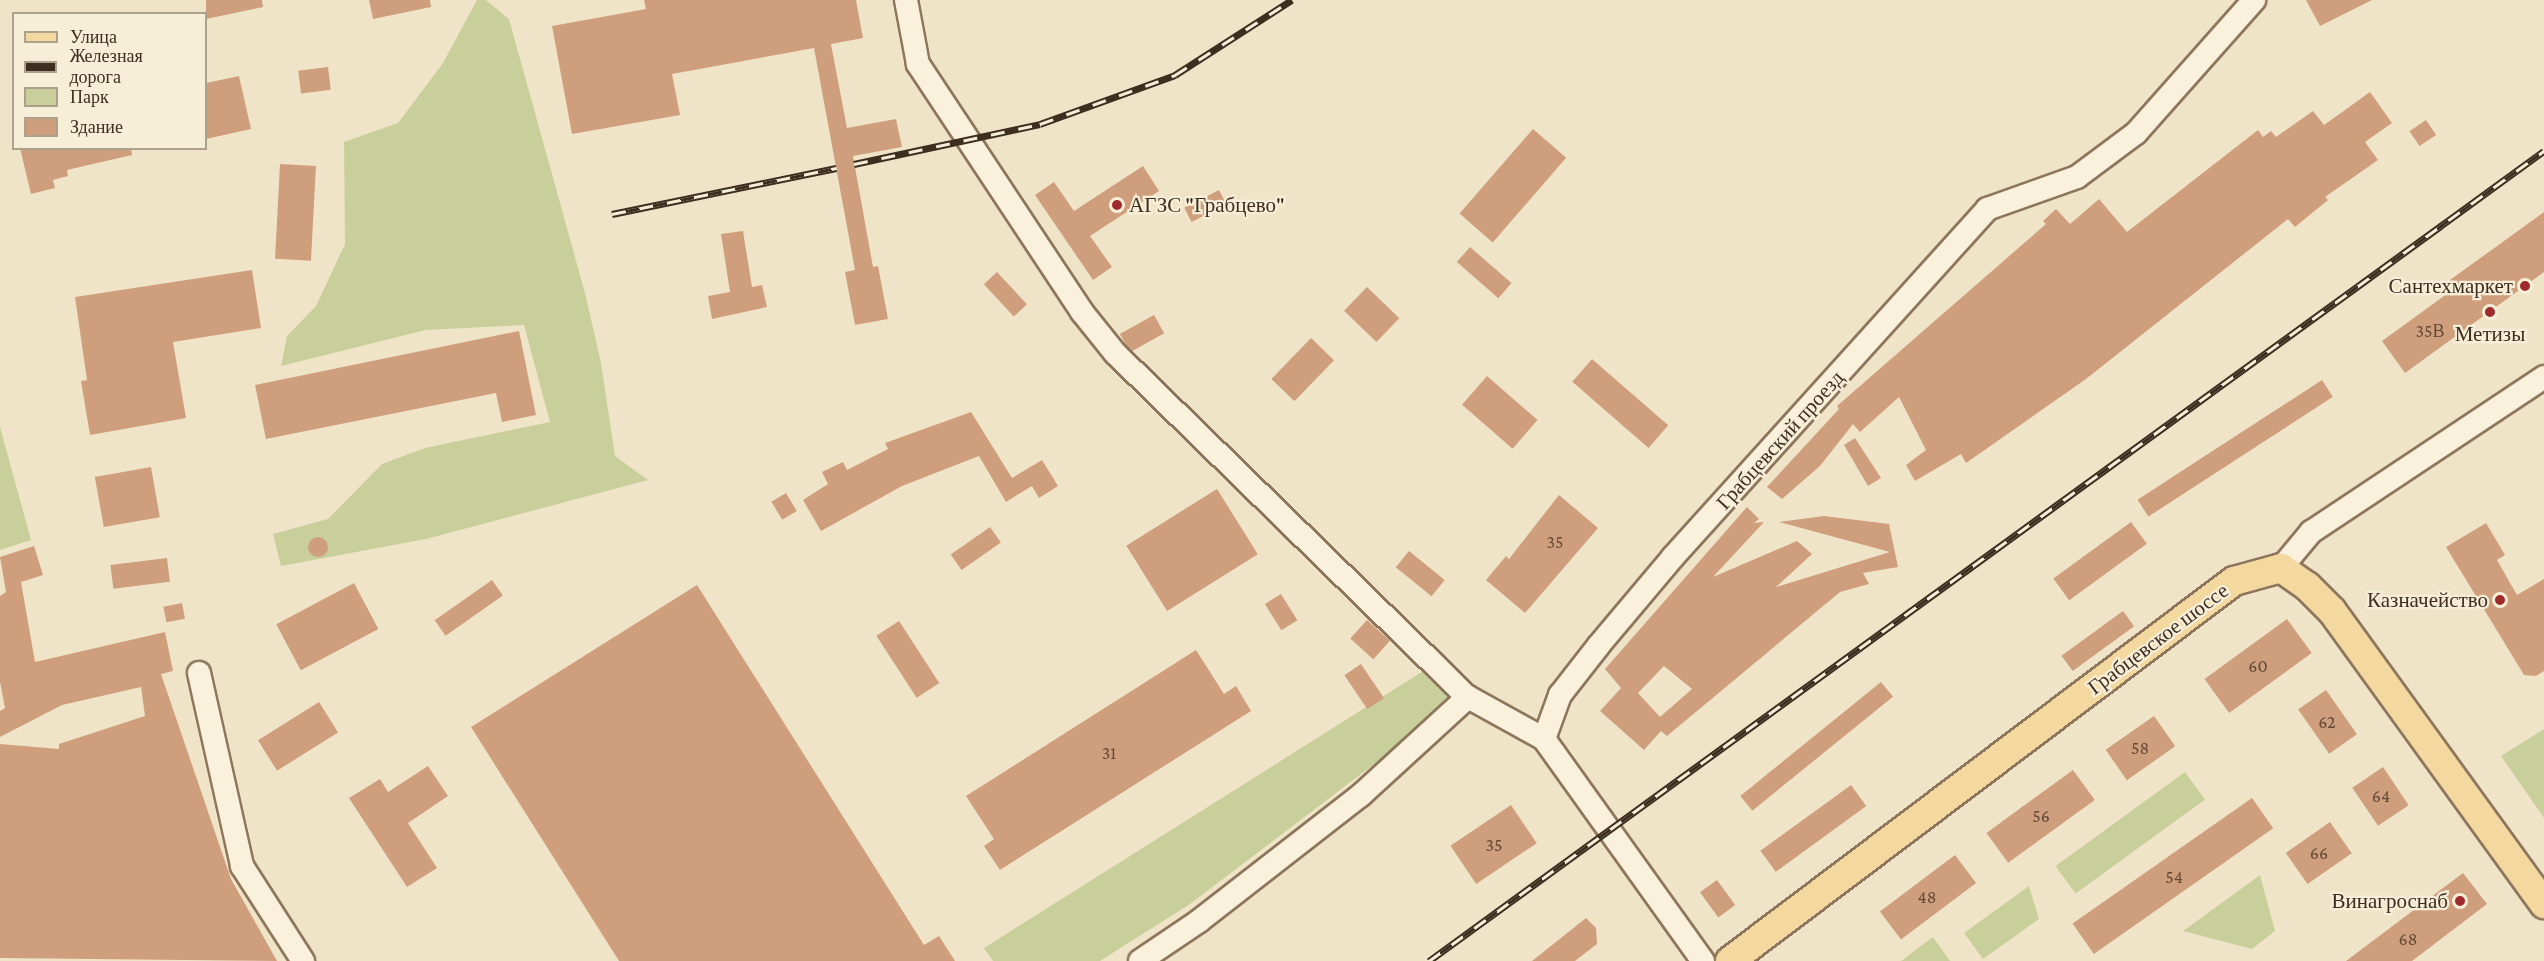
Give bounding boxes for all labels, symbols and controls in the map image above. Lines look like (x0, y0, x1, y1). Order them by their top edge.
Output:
legend (12, 12, 207, 150)
text: Улица (70, 27, 117, 47)
text: Железная дорога (69, 46, 143, 87)
text: Парк (70, 87, 109, 107)
text: Здание (70, 117, 123, 137)
place label: АГЗС "Грабцево" (1129, 192, 1285, 218)
marker: АГЗС "Грабцево" (1110, 198, 1124, 212)
place label: Сантехмаркет (2389, 273, 2513, 299)
marker: Сантехмаркет (2518, 279, 2532, 293)
marker: Метизы (2483, 305, 2497, 319)
house number: 35В (2415, 320, 2445, 342)
place label: Метизы (2455, 321, 2525, 347)
street label: Грабцевский проезд (1711, 365, 1849, 515)
house number: 35 (1546, 531, 1564, 553)
street label: Грабцевское шоссе (2083, 578, 2233, 700)
place label: Казначейство (2367, 587, 2488, 613)
marker: Казначейство (2493, 593, 2507, 607)
house number: 60 (2248, 655, 2268, 677)
house number: 62 (2318, 711, 2336, 733)
house number: 58 (2131, 737, 2149, 759)
house number: 31 (1102, 742, 1116, 764)
house number: 64 (2372, 785, 2390, 807)
house number: 56 (2032, 805, 2050, 827)
house number: 35 (1485, 834, 1503, 856)
house number: 66 (2310, 842, 2328, 864)
house number: 54 (2165, 866, 2183, 888)
house number: 48 (1918, 886, 1936, 908)
place label: Винагроснаб (2331, 888, 2448, 914)
marker: Винагроснаб (2453, 894, 2467, 908)
house number: 68 (2399, 928, 2417, 950)

